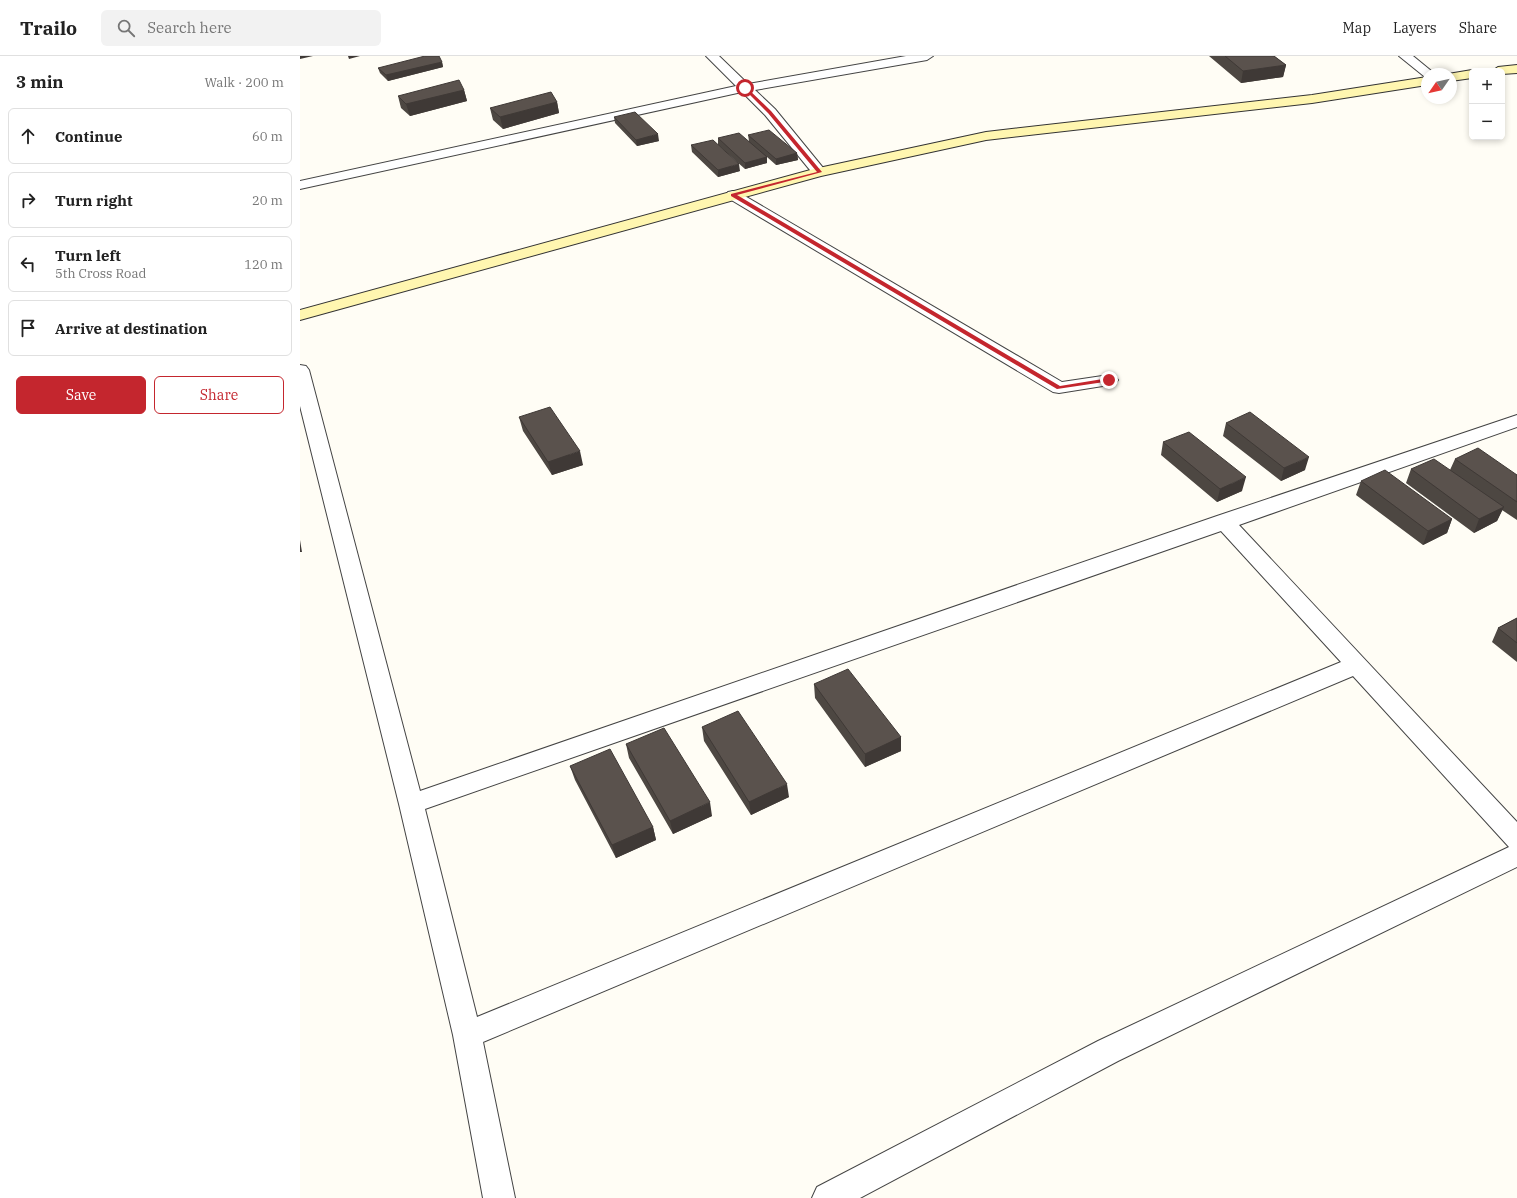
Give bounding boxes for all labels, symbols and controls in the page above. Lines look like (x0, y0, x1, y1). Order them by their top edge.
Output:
search box (101, 10, 381, 46)
text: Trailo (20, 16, 77, 40)
icon: search (115, 17, 137, 39)
text: Search here (147, 18, 232, 37)
text: Map (1343, 19, 1371, 37)
text: Layers (1393, 19, 1437, 37)
text: Share (1459, 19, 1497, 37)
north arrow (1421, 68, 1457, 104)
map controls (1469, 68, 1505, 140)
button: + (1469, 68, 1505, 104)
text: 3 min (16, 71, 64, 93)
text: Walk · 200 m (205, 74, 284, 91)
route start (736, 79, 754, 97)
button: − (1469, 104, 1505, 140)
icon: ahead (17, 125, 39, 147)
text: Continue (55, 127, 122, 146)
text: 60 m (252, 128, 283, 145)
icon: right (17, 189, 39, 211)
text: Turn right (55, 191, 133, 210)
text: 20 m (252, 192, 283, 209)
text: Turn left (55, 246, 121, 265)
icon: left (17, 253, 39, 275)
text: 120 m (244, 256, 283, 273)
text: 5th Cross Road (55, 265, 146, 282)
icon: arrive (17, 317, 39, 339)
text: Arrive at destination (55, 319, 207, 338)
route end (1100, 371, 1118, 389)
button: Save (16, 376, 146, 414)
button: Share (154, 376, 284, 414)

